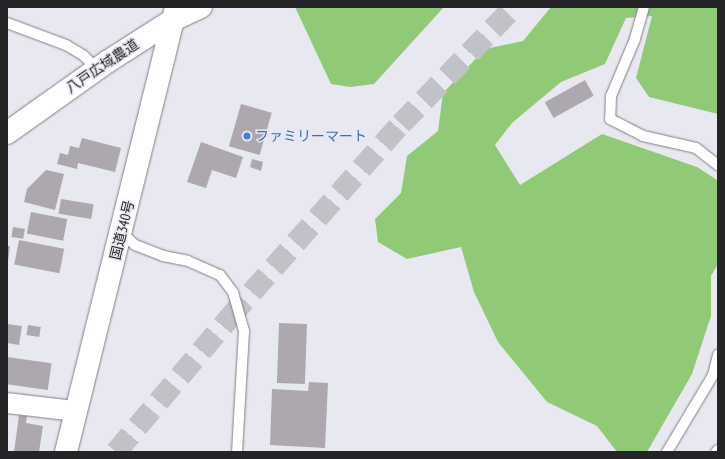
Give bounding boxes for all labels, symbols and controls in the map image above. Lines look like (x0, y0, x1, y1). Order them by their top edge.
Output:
street label: 八戸広域農道 (62, 36, 142, 96)
place label: ファミリーマート (255, 128, 367, 144)
marker: ファミリーマート (242, 131, 252, 141)
street label: 国道340号 (106, 198, 138, 262)

